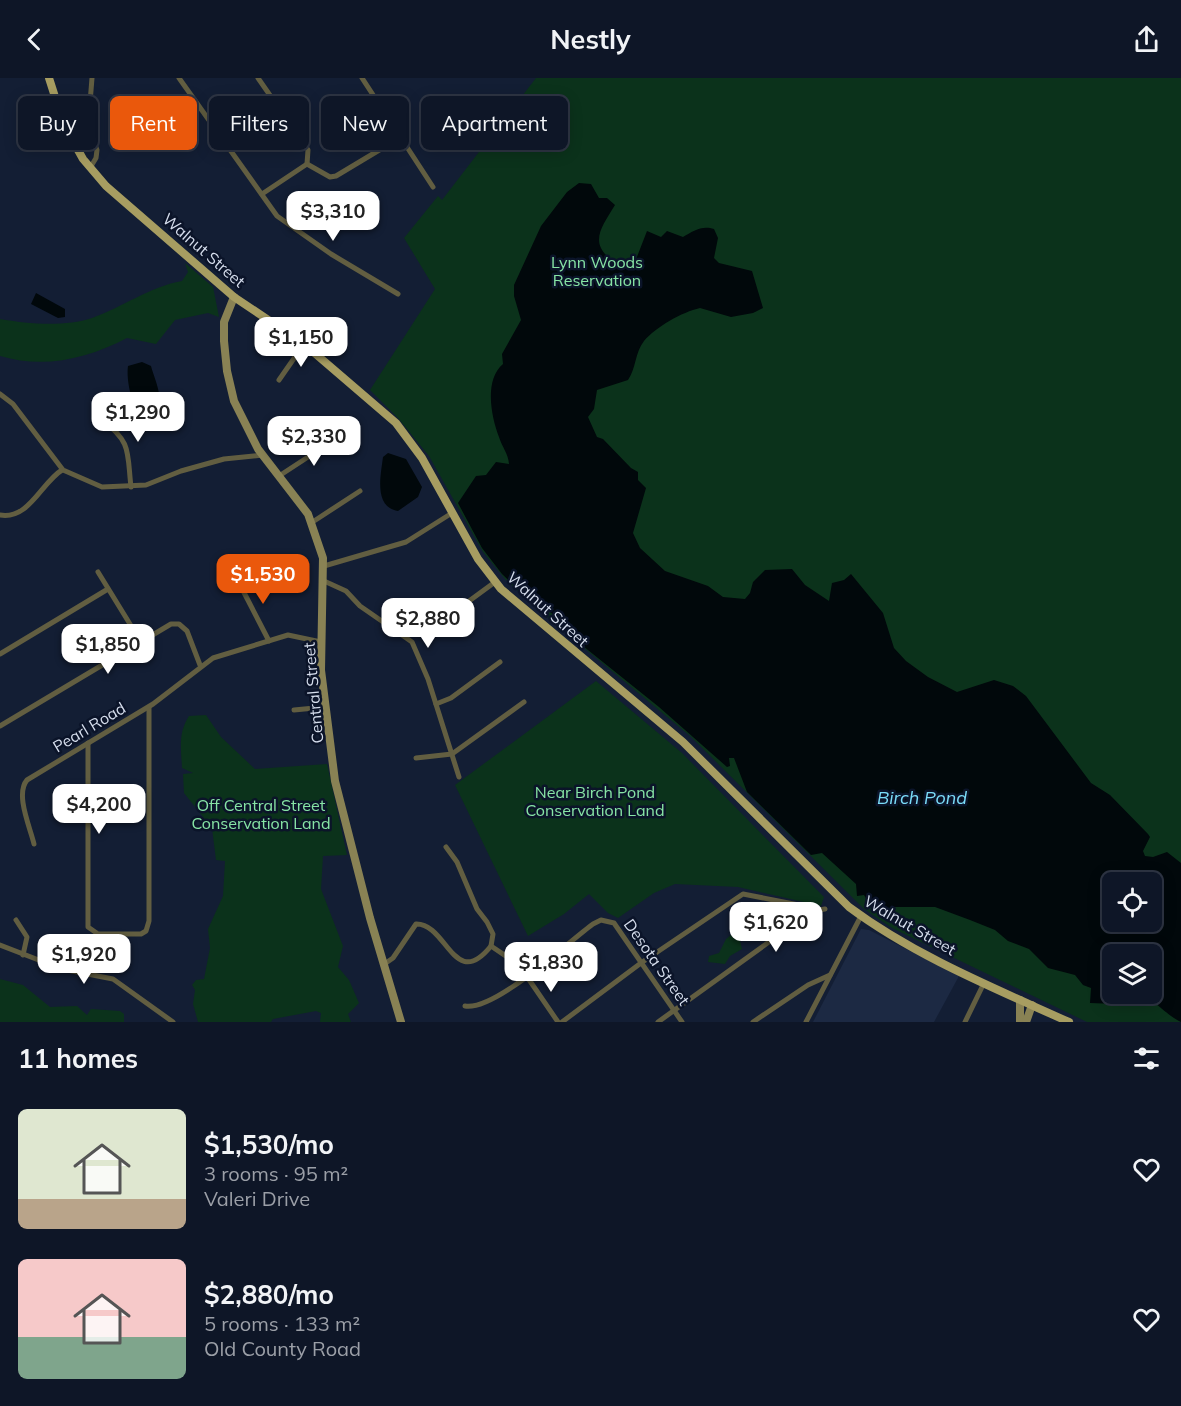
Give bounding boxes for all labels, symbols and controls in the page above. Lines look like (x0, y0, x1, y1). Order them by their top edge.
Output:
text: Nestly (550, 22, 631, 56)
icon: back (18, 23, 51, 56)
icon: share (1130, 23, 1163, 56)
chip: Buy (18, 96, 98, 150)
chip: Rent (110, 96, 197, 150)
chip: Filters (209, 96, 309, 150)
chip: New (321, 96, 409, 150)
chip: Apartment (421, 96, 568, 150)
pin: $3,310 (284, 191, 382, 242)
text: $3,310 (301, 198, 365, 223)
street label: Walnut Street (159, 209, 250, 292)
park label: Lynn Woods Reservation (551, 252, 643, 290)
pin: $1,150 (252, 317, 350, 368)
text: $1,150 (269, 324, 333, 349)
pin: $1,290 (89, 392, 187, 443)
text: $1,290 (106, 399, 170, 424)
pin: $2,330 (265, 416, 363, 467)
text: $2,330 (282, 423, 346, 448)
pin: $1,530 (214, 554, 312, 605)
text: $1,530 (231, 561, 295, 586)
street label: Walnut Street (503, 567, 593, 651)
pin: $2,880 (379, 598, 477, 649)
text: $2,880 (396, 605, 460, 630)
pin: $1,850 (59, 624, 157, 675)
text: $1,850 (76, 631, 140, 656)
street label: Central Street (299, 641, 327, 744)
street label: Pearl Road (49, 697, 129, 757)
park label: Near Birch Pond Conservation Land (525, 782, 665, 820)
pin: $4,200 (50, 784, 148, 835)
water label: Birch Pond (877, 786, 967, 809)
text: $4,200 (67, 791, 131, 816)
park label: Off Central Street Conservation Land (191, 795, 331, 833)
map controls (1102, 872, 1162, 1004)
button: locate (1102, 872, 1162, 932)
street label: Walnut Street (860, 891, 960, 960)
pin: $1,620 (727, 902, 825, 953)
text: $1,620 (744, 909, 808, 934)
street label: Desota Street (620, 915, 694, 1010)
pin: $1,920 (35, 934, 133, 985)
text: $1,920 (52, 941, 116, 966)
pin: $1,830 (502, 942, 600, 993)
button: layers (1102, 944, 1162, 1004)
text: $1,830 (519, 949, 583, 974)
text: 11 homes (18, 1042, 138, 1075)
icon: filters (1130, 1042, 1163, 1075)
text: $1,530/mo (204, 1128, 334, 1161)
icon: home (66, 1133, 138, 1205)
icon: heart (1130, 1153, 1163, 1186)
text: 3 rooms · 95 m² (204, 1161, 348, 1186)
text: Valeri Drive (204, 1186, 310, 1211)
text: $2,880/mo (204, 1278, 334, 1311)
icon: home (66, 1283, 138, 1355)
icon: heart (1130, 1303, 1163, 1336)
text: 5 rooms · 133 m² (204, 1311, 360, 1336)
text: Old County Road (204, 1336, 361, 1361)

